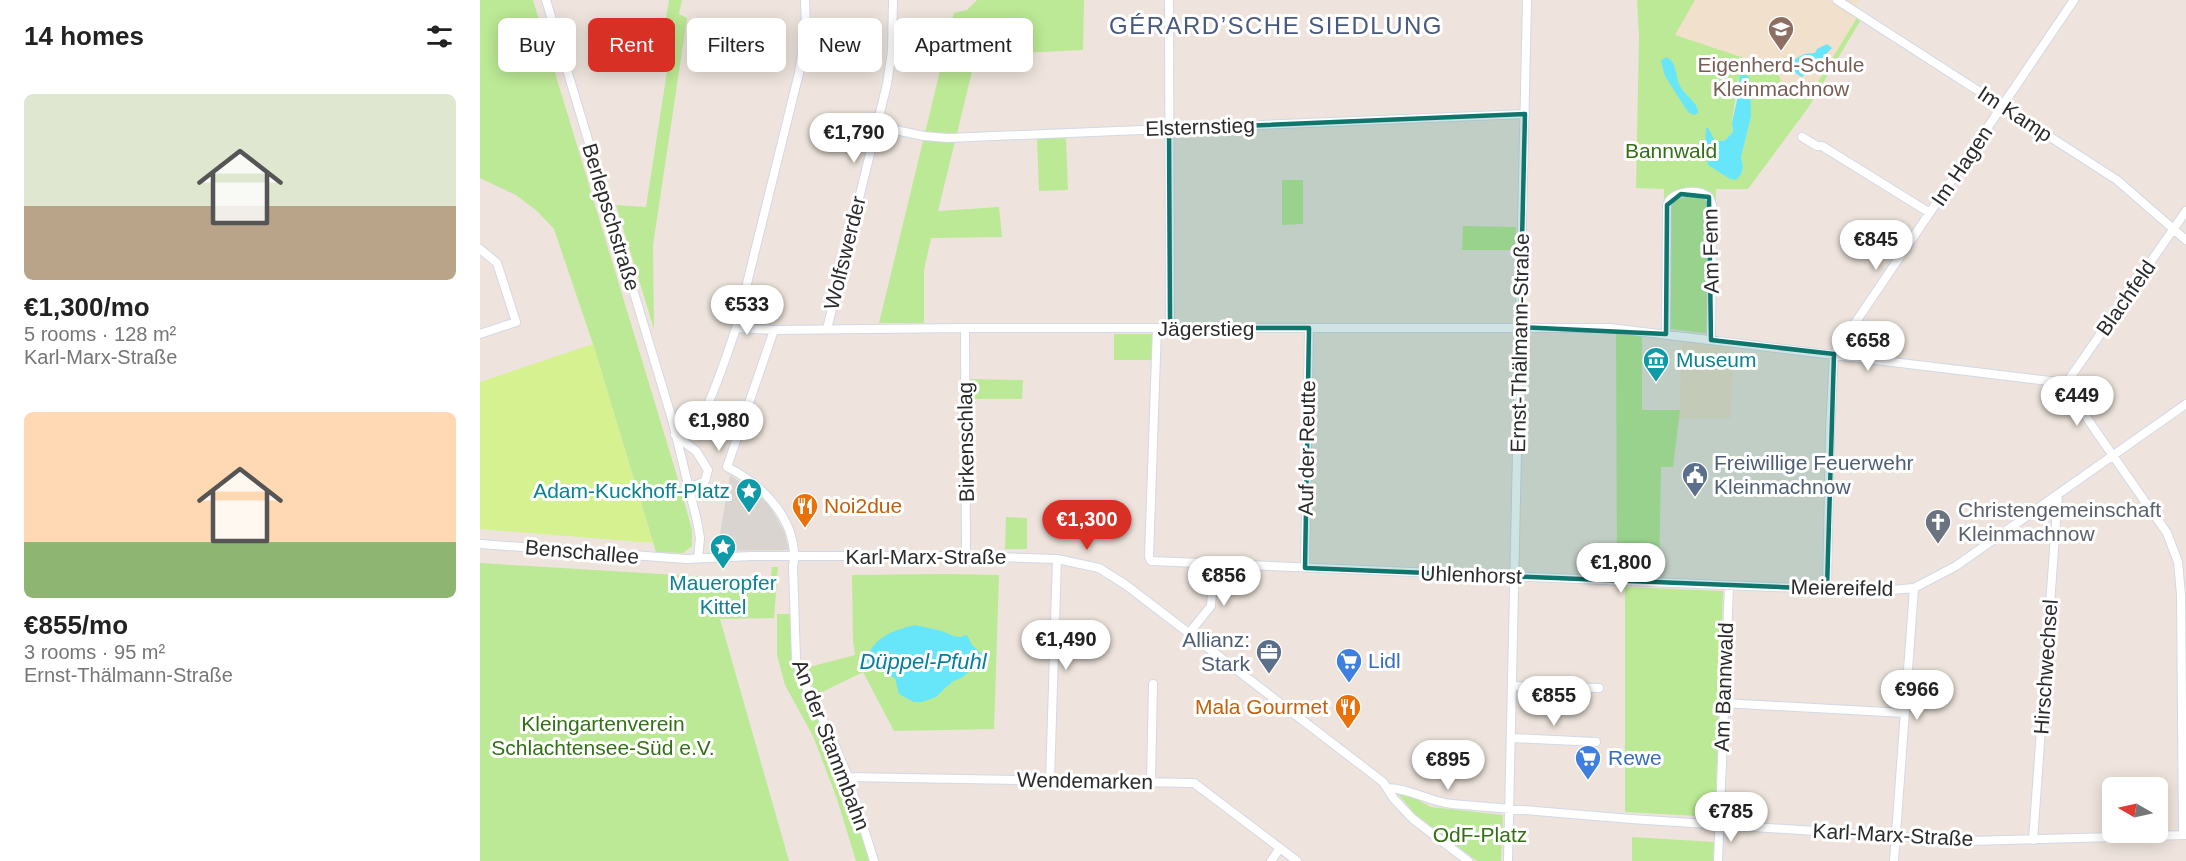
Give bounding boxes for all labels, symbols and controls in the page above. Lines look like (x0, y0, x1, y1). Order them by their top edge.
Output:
district label: GÉRARD’SCHE SIEDLUNG (1109, 12, 1443, 39)
school or university icon: Eigenherd-Schule Kleinmachnow (1766, 14, 1796, 52)
chip: Buy (498, 18, 576, 72)
chip: Rent (588, 18, 675, 72)
chip: Filters (687, 18, 786, 72)
chip: New (798, 18, 882, 72)
chip: Apartment (894, 18, 1033, 72)
icon: filters (423, 20, 456, 53)
text: 14 homes (24, 21, 144, 51)
place label: Eigenherd-Schule Kleinmachnow (1698, 53, 1864, 100)
street label: Im Kamp (1974, 81, 2057, 146)
pin: €1,790 (805, 113, 903, 164)
street label: Elsternstieg (1145, 113, 1255, 140)
text: €1,790 (823, 121, 885, 143)
street label: Im Hagen (1927, 122, 1997, 210)
icon: home (186, 133, 294, 241)
park label: Bannwald (1625, 139, 1717, 162)
street label: Berlepschstraße (578, 140, 645, 293)
street label: Wolfswerder (819, 194, 870, 312)
street label: Am Fenn (1698, 208, 1723, 294)
pin: €845 (1840, 220, 1912, 271)
text: €845 (1854, 228, 1898, 250)
street label: Ernst-Thälmann-Straße (1506, 233, 1533, 453)
street label: Blachfeld (2091, 256, 2160, 340)
pin: €533 (711, 285, 783, 336)
text: €1,300/mo (24, 292, 150, 322)
text: €533 (725, 293, 769, 315)
street label: Jägerstieg (1158, 317, 1254, 340)
pin: €658 (1832, 321, 1904, 372)
text: 5 rooms · 128 m² (24, 323, 176, 345)
text: €658 (1846, 329, 1890, 351)
museum icon: Museum (1641, 345, 1671, 383)
text: Karl-Marx-Straße (24, 346, 177, 368)
place label: Museum (1676, 348, 1757, 371)
pin: €449 (2041, 376, 2113, 427)
street label: Auf der Reutte (1294, 380, 1319, 516)
street label: Birkenschlag (953, 382, 978, 502)
text: €449 (2055, 384, 2099, 406)
pin: €1,980 (670, 401, 768, 452)
text: €1,980 (688, 409, 750, 431)
icon: home (186, 451, 294, 559)
place label: Freiwillige Feuerwehr Kleinmachnow (1714, 451, 1914, 498)
public building icon: Freiwillige Feuerwehr Kleinmachnow (1680, 460, 1710, 498)
place icon: Adam-Kuckhoff-Platz (734, 476, 764, 514)
place label: Adam-Kuckhoff-Platz (533, 479, 730, 502)
restaurant icon: Noi2due (790, 491, 820, 529)
place label: Noi2due (824, 494, 902, 517)
place label: Christengemeinschaft Kleinmachnow (1958, 498, 2161, 545)
pin: €1,300 (1038, 500, 1136, 551)
church icon: Christengemeinschaft Kleinmachnow (1923, 507, 1953, 545)
text: €1,300 (1056, 508, 1118, 530)
place icon: Maueropfer Kittel (708, 532, 738, 570)
street label: Benschallee (524, 535, 640, 568)
pin: €1,800 (1572, 543, 1670, 594)
street label: Karl-Marx-Straße (845, 545, 1007, 568)
text: €1,800 (1590, 551, 1652, 573)
pin: €856 (1188, 556, 1260, 607)
street label: Uhlenhorst (1420, 561, 1522, 588)
text: €856 (1202, 564, 1246, 586)
place label: Maueropfer Kittel (669, 571, 777, 618)
street label: Meiereifeld (1790, 575, 1894, 600)
street label: Hirschwechsel (2029, 599, 2062, 735)
text: €855/mo (24, 610, 128, 640)
pin: €1,490 (1017, 620, 1115, 671)
street label: Am Bannwald (1710, 622, 1737, 752)
text: €1,490 (1035, 628, 1097, 650)
place label: Allianz: Stark (1182, 628, 1250, 675)
office icon: Allianz: Stark (1254, 637, 1284, 675)
text: 3 rooms · 95 m² (24, 641, 165, 663)
supermarket icon: Lidl (1334, 646, 1364, 684)
water label: Düppel-Pfuhl (859, 649, 988, 674)
place label: Lidl (1368, 649, 1401, 672)
street label: An der Stammbahn (788, 656, 875, 833)
text: Ernst-Thälmann-Straße (24, 664, 233, 686)
pin: €966 (1881, 670, 1953, 721)
pin: €855 (1518, 676, 1590, 727)
text: €966 (1895, 678, 1939, 700)
text: €855 (1532, 684, 1576, 706)
restaurant icon: Mala Gourmet (1333, 692, 1363, 730)
place label: Mala Gourmet (1195, 695, 1328, 718)
park label: Kleingartenverein Schlachtensee-Süd e.V. (491, 712, 715, 759)
pin: €895 (1412, 740, 1484, 791)
supermarket icon: Rewe (1573, 743, 1603, 781)
place label: Rewe (1608, 746, 1662, 769)
text: €895 (1426, 748, 1470, 770)
street label: Wendemarken (1017, 768, 1153, 793)
north arrow (2102, 777, 2168, 843)
map controls (2102, 777, 2168, 843)
pin: €785 (1695, 792, 1767, 843)
text: €785 (1709, 800, 1753, 822)
street label: Karl-Marx-Straße (1812, 819, 1974, 850)
park label: OdF-Platz (1433, 823, 1527, 846)

